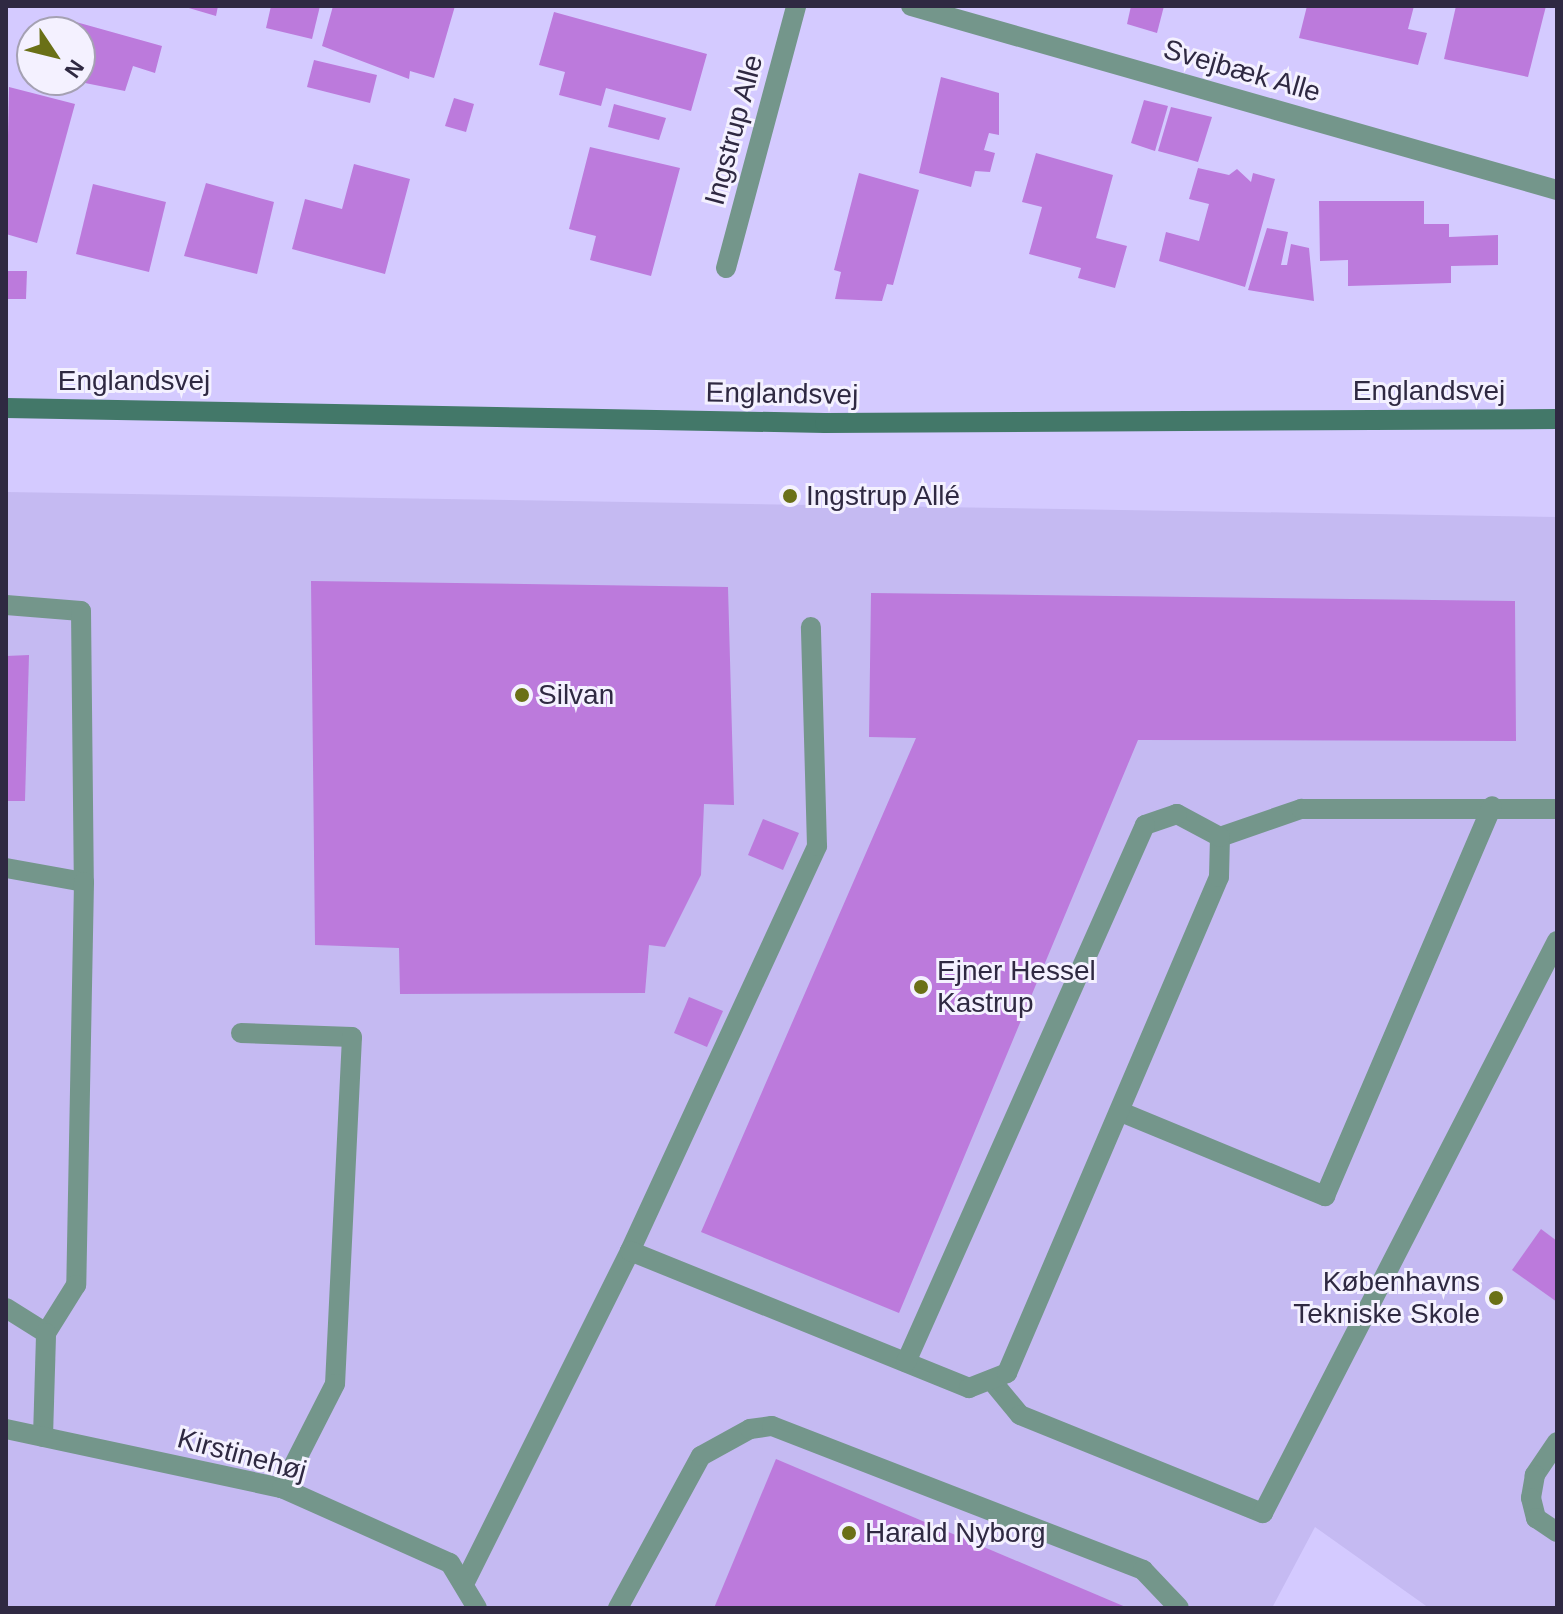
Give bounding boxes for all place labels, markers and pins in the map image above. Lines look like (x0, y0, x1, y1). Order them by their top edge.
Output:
place label: Ingstrup Allé (806, 479, 962, 513)
marker: Ingstrup Allé (781, 487, 799, 505)
place label: Silvan (538, 678, 614, 712)
marker: Silvan (513, 686, 531, 704)
place label: Ejner Hessel Kastrup (937, 954, 1096, 1020)
marker: Ejner Hessel Kastrup (912, 978, 930, 996)
place label: Københavns Tekniske Skole (1293, 1265, 1480, 1331)
marker: Københavns Tekniske Skole (1487, 1289, 1505, 1307)
place label: Harald Nyborg (865, 1516, 1046, 1550)
marker: Harald Nyborg (840, 1524, 858, 1542)

